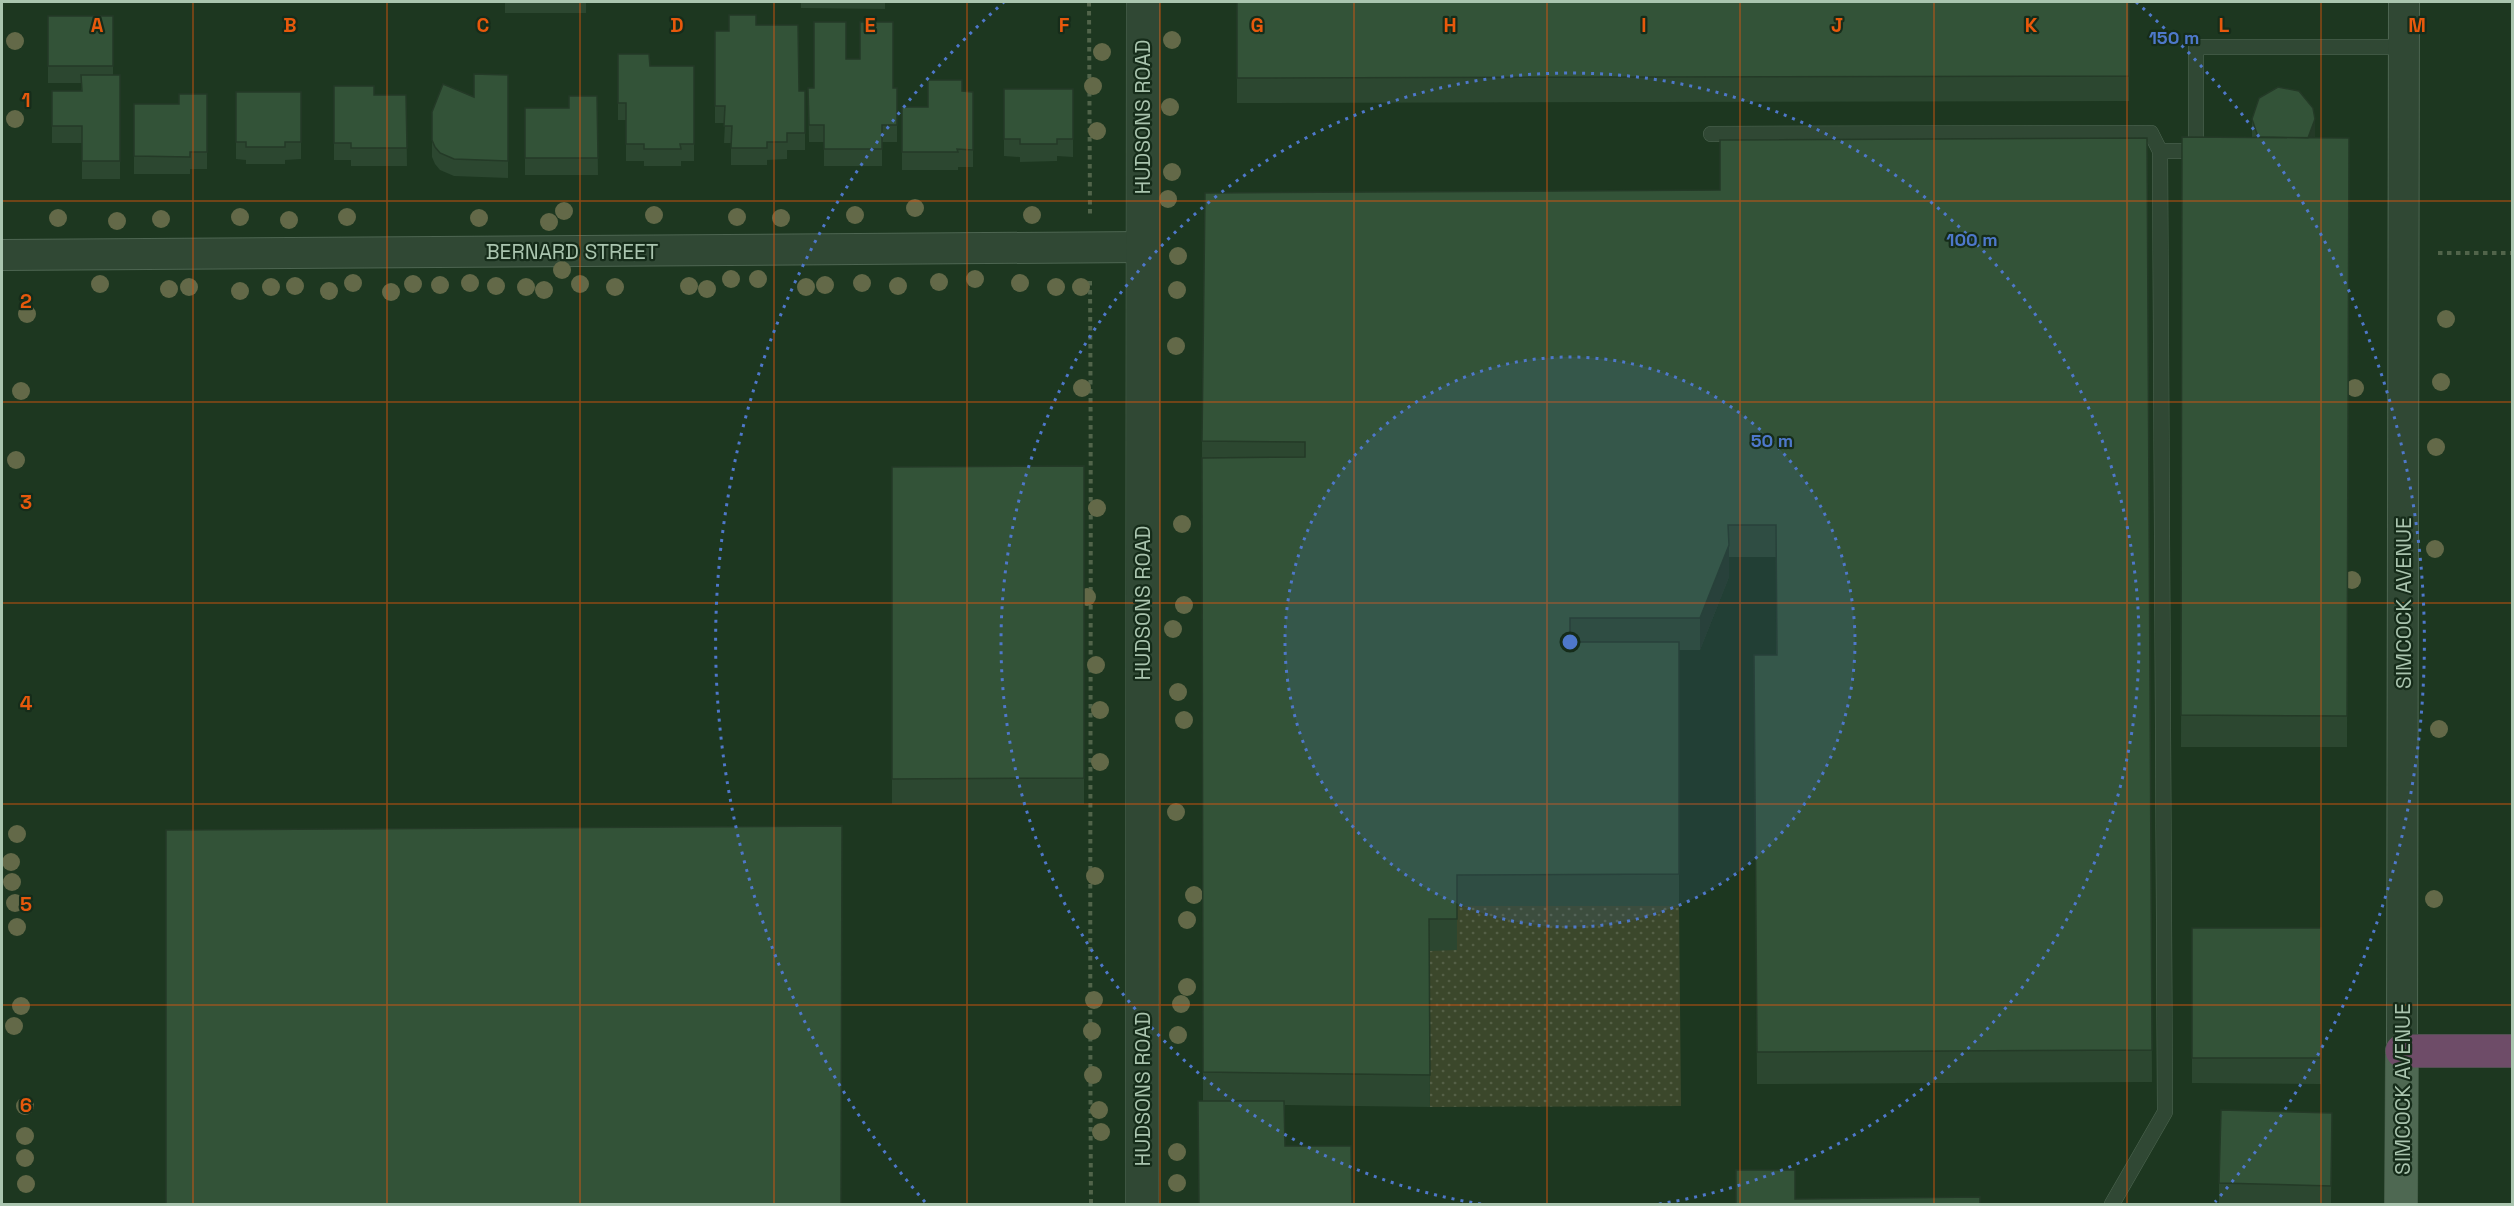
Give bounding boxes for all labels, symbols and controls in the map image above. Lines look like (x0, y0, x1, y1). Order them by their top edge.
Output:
text: A (91, 12, 104, 38)
text: B (283, 12, 297, 38)
text: C (477, 12, 490, 38)
text: D (670, 12, 684, 38)
text: E (864, 12, 876, 38)
text: F (1059, 12, 1070, 38)
text: G (1250, 12, 1264, 38)
text: H (1443, 12, 1457, 38)
text: I (1641, 12, 1647, 38)
text: J (1831, 12, 1843, 38)
text: K (2025, 12, 2038, 38)
text: L (2219, 12, 2230, 38)
text: M (2408, 12, 2426, 38)
text: 150 m (2149, 26, 2199, 49)
street label: HUDSONS ROAD (1129, 39, 1156, 195)
text: 1 (21, 87, 31, 113)
text: 100 m (1946, 228, 1998, 251)
street label: BERNARD STREET (486, 238, 658, 265)
text: 2 (20, 288, 32, 314)
text: 50 m (1751, 429, 1793, 452)
text: 3 (20, 489, 32, 515)
street label: SIMCOCK AVENUE (2390, 517, 2417, 689)
street label: HUDSONS ROAD (1129, 525, 1156, 681)
centre of rings (1560, 632, 1580, 652)
text: 4 (20, 690, 33, 716)
text: 5 (20, 891, 32, 917)
street label: SIMCOCK AVENUE (2389, 1003, 2416, 1175)
street label: HUDSONS ROAD (1129, 1011, 1156, 1167)
text: 6 (20, 1092, 32, 1118)

